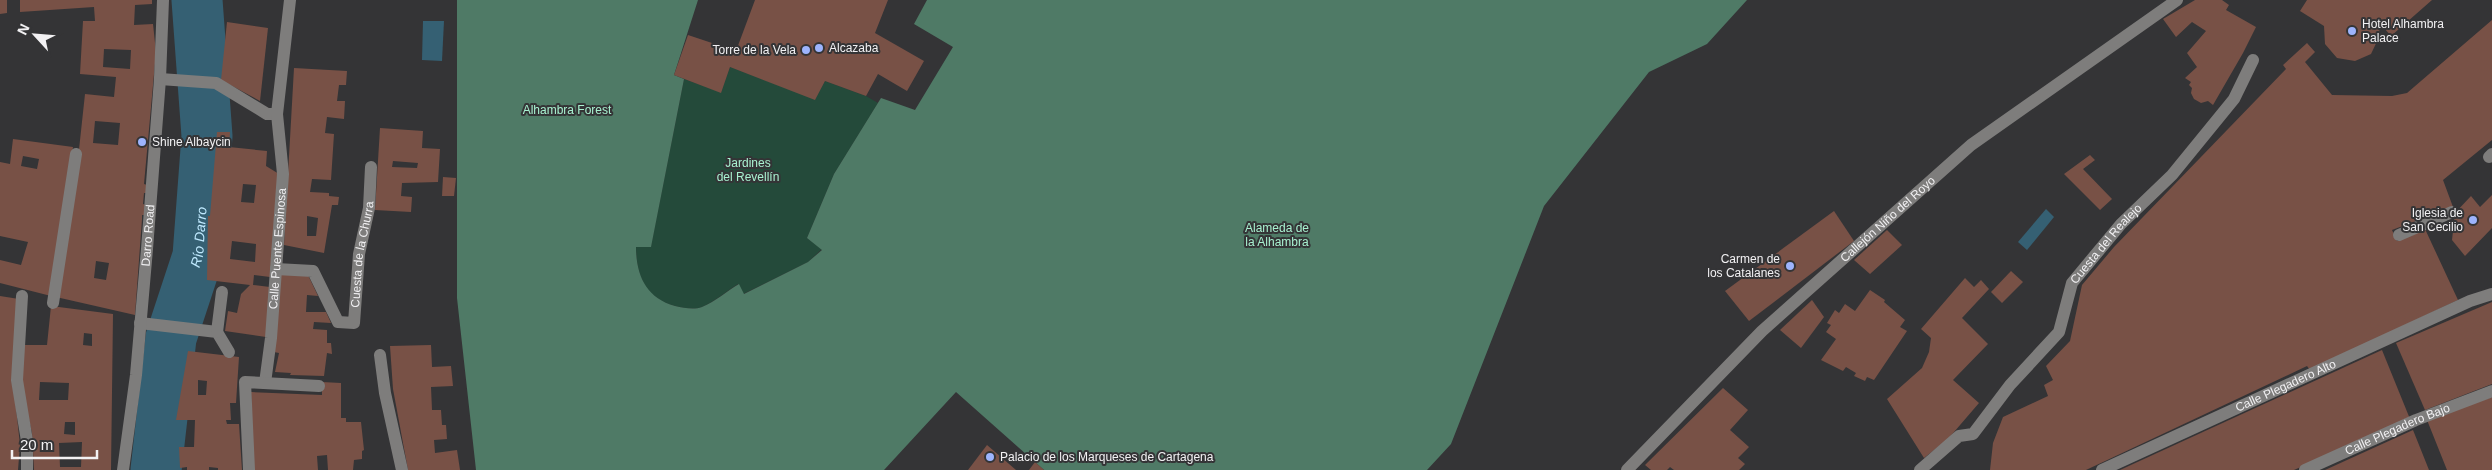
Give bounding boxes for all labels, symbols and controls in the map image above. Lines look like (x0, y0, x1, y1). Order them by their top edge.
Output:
north arrow (10, 10, 60, 60)
place label: Hotel Alhambra Palace (2362, 17, 2444, 45)
text: N (14, 21, 33, 37)
marker: Hotel Alhambra Palace (2346, 25, 2358, 37)
place label: Alcazaba (829, 41, 879, 55)
marker: Alcazaba (813, 42, 825, 54)
place label: Torre de la Vela (713, 43, 796, 57)
marker: Torre de la Vela (800, 44, 812, 56)
park label: Alhambra Forest (523, 103, 612, 117)
place label: Shine Albaycin (152, 135, 231, 149)
marker: Shine Albaycin (136, 136, 148, 148)
park label: Jardines del Revellín (717, 156, 779, 184)
street label: Callejón Niño del Royo (1837, 173, 1938, 265)
street label: Calle Puente Espinosa (266, 187, 289, 310)
street label: Cuesta de la Churra (348, 201, 376, 308)
street label: Cuesta del Realejo (2067, 201, 2145, 287)
street label: Darro Road (139, 204, 157, 267)
water label: Río Darro (187, 206, 210, 269)
place label: Iglesia de San Cecilio (2402, 206, 2463, 234)
marker: Iglesia de San Cecilio (2467, 214, 2479, 226)
park label: Alameda de la Alhambra (1245, 221, 1309, 249)
place label: Carmen de los Catalanes (1707, 252, 1780, 280)
marker: Carmen de los Catalanes (1784, 260, 1796, 272)
street label: Calle Plegadero Alto (2233, 356, 2338, 415)
street label: Calle Plegadero Bajo (2343, 401, 2452, 458)
scale bar (12, 428, 98, 460)
text: 20 m (20, 436, 53, 453)
place label: Palacio de los Marqueses de Cartagena (1000, 450, 1214, 464)
marker: Palacio de los Marqueses de Cartagena (984, 451, 996, 463)

